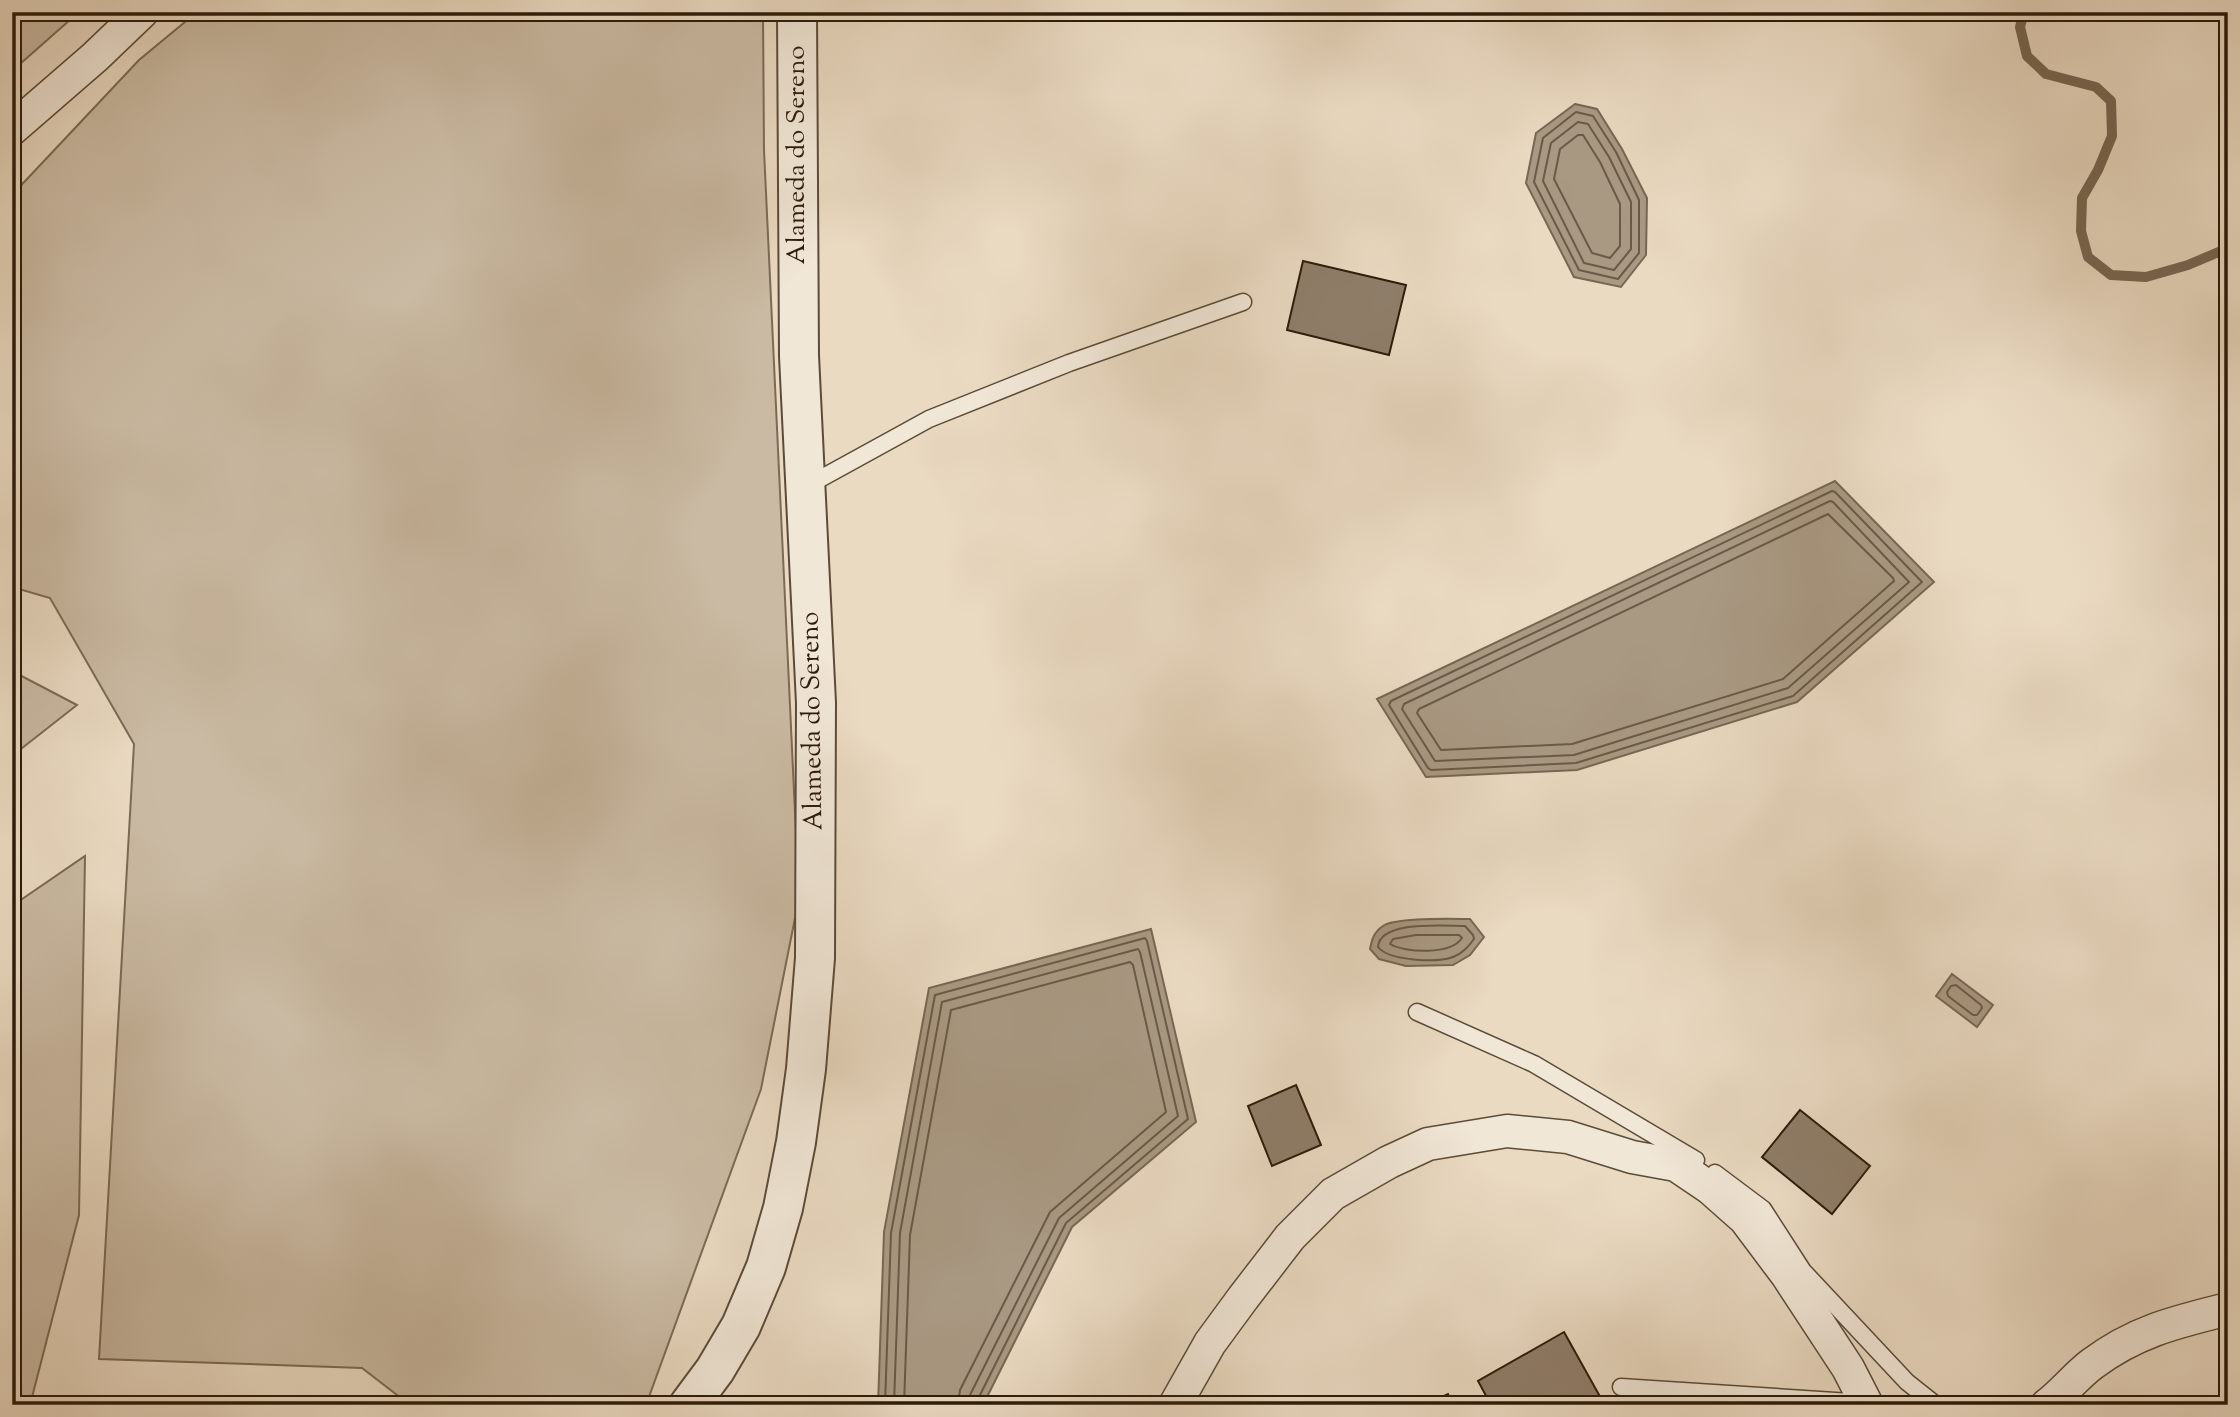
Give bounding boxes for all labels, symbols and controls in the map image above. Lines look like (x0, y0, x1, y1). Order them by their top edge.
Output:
street label: Alameda do Sereno (779, 46, 816, 264)
street label: Alameda do Sereno (793, 611, 833, 831)

